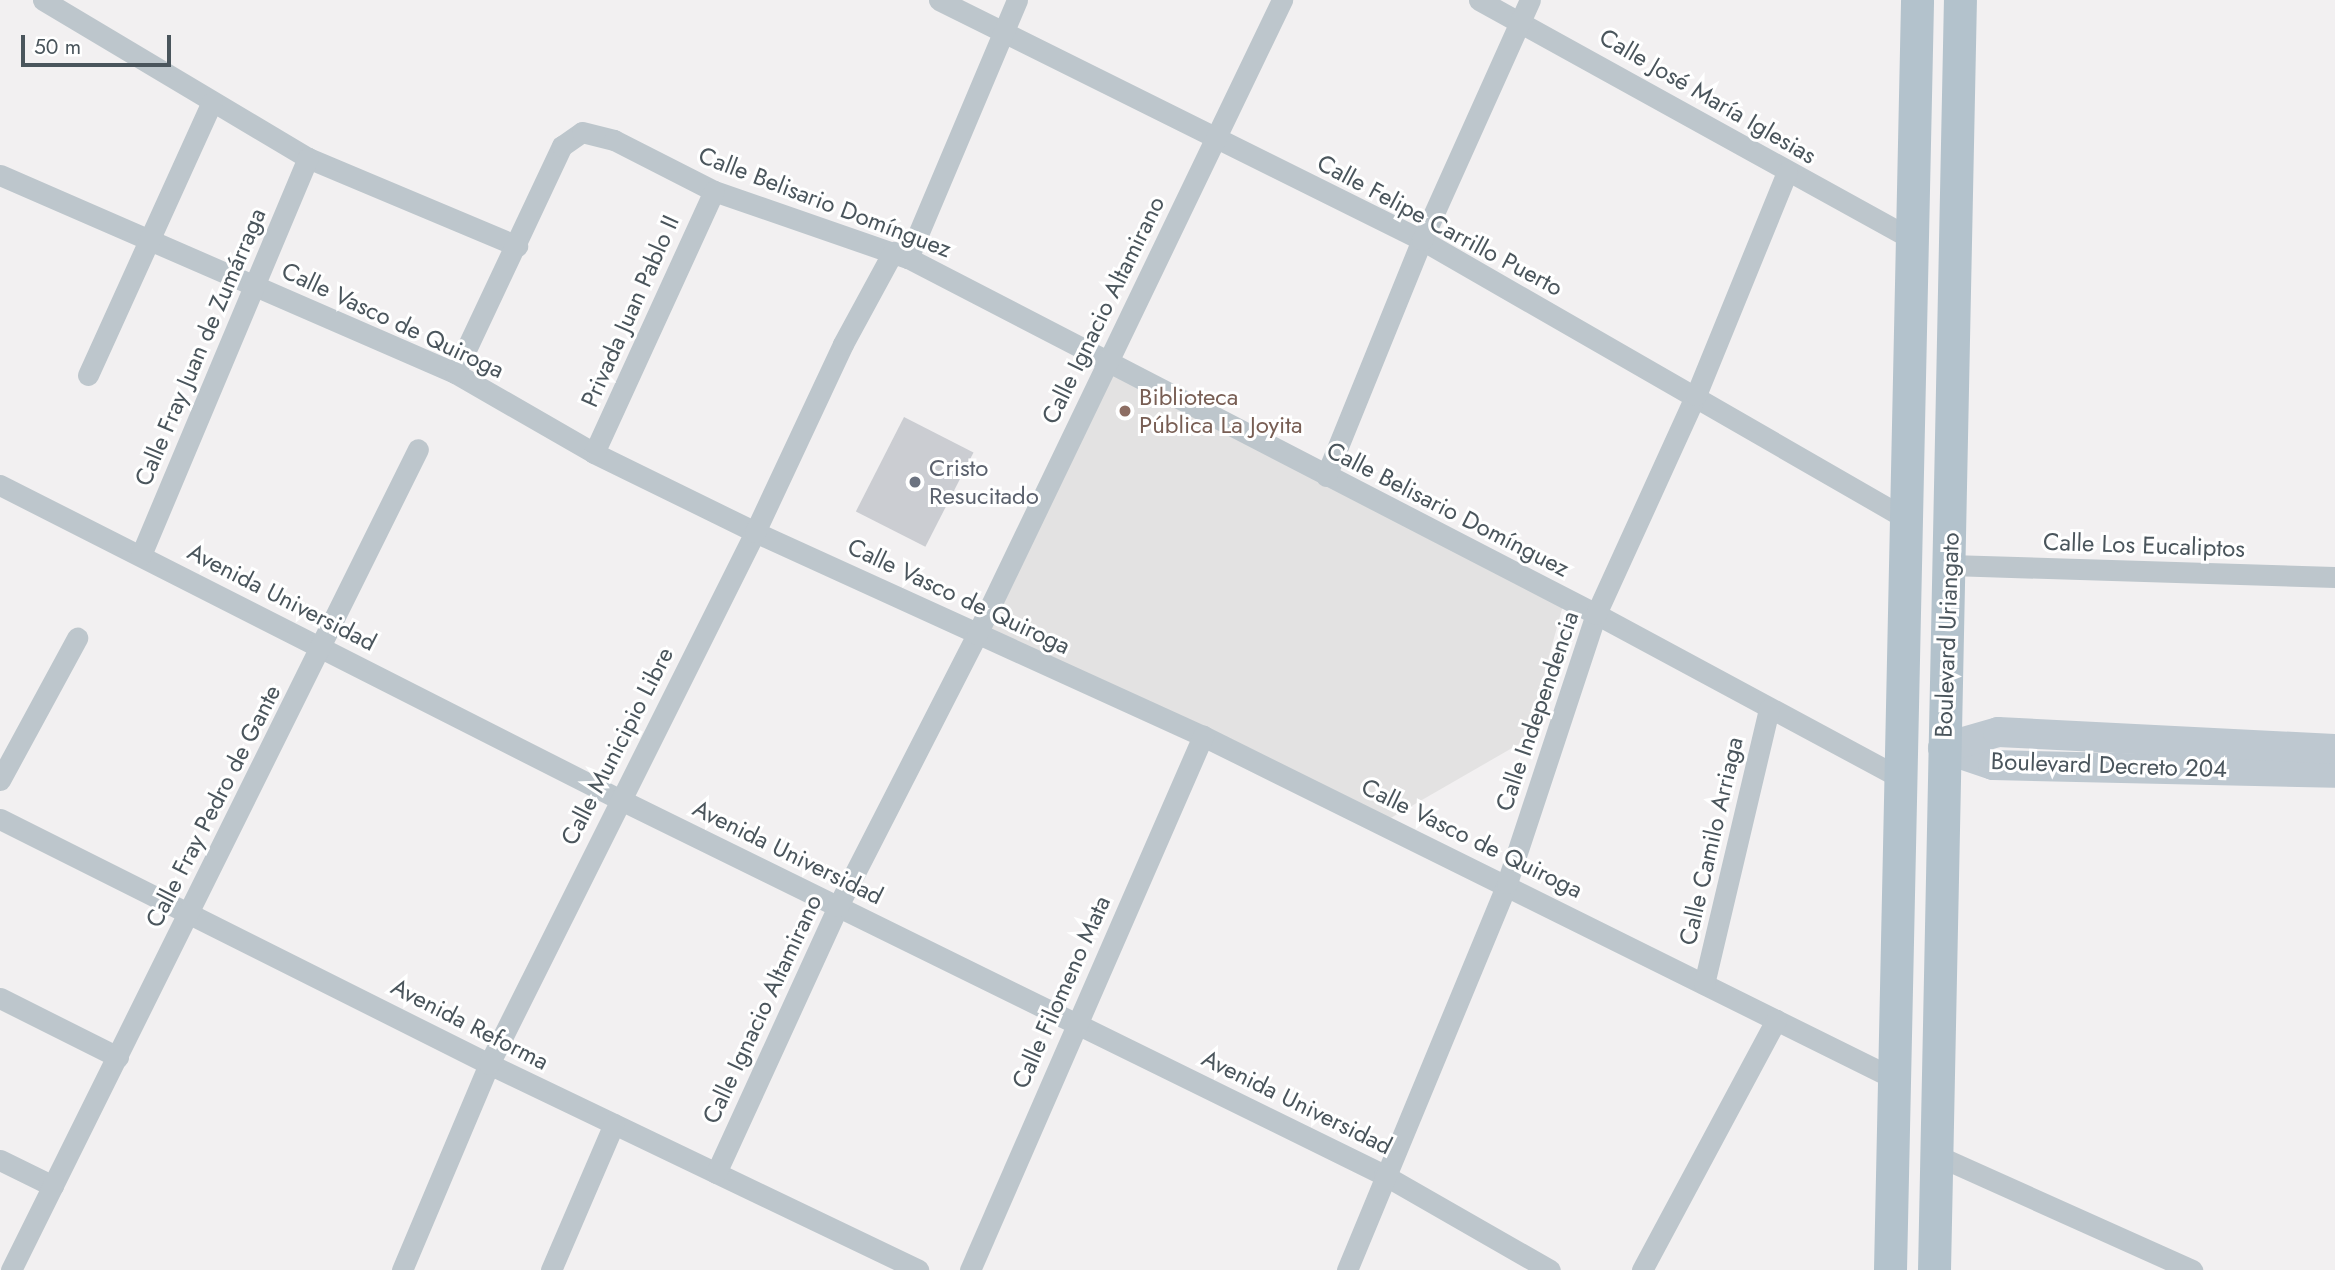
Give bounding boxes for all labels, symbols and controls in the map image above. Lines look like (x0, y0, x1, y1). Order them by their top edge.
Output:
scale bar (24, 21, 175, 65)
street label: Calle José María Iglesias (1595, 22, 1821, 170)
text: 50 m (34, 32, 81, 62)
street label: Calle Belisario Domínguez (695, 140, 955, 264)
street label: Calle Felipe Carrillo Puerto (1312, 148, 1568, 302)
street label: Calle Ignacio Altamirano (1035, 192, 1171, 428)
street label: Calle Fray Juan de Zumárraga (128, 204, 272, 490)
street label: Privada Juan Pablo II (575, 211, 685, 411)
street label: Calle Vasco de Quiroga (277, 256, 509, 384)
place label: Biblioteca Pública La Joyita (1139, 383, 1303, 439)
marker: Biblioteca Pública La Joyita (1117, 403, 1133, 419)
street label: Calle Belisario Domínguez (1322, 435, 1574, 583)
place label: Cristo Resucitado (929, 454, 1039, 510)
marker: Cristo Resucitado (907, 474, 923, 490)
street label: Calle Los Eucaliptos (2042, 527, 2246, 563)
street label: Calle Vasco de Quiroga (843, 532, 1075, 660)
street label: Boulevard Uriangato (1929, 532, 1965, 738)
street label: Avenida Universidad (183, 537, 381, 657)
street label: Calle Independencia (1489, 607, 1585, 815)
street label: Calle Municipio Libre (555, 642, 679, 850)
street label: Calle Fray Pedro de Gante (139, 680, 287, 932)
street label: Calle Camilo Arriaga (1673, 734, 1749, 948)
street label: Boulevard Decreto 204 (1990, 746, 2228, 784)
street label: Calle Vasco de Quiroga (1357, 772, 1587, 904)
street label: Avenida Universidad (688, 793, 888, 911)
street label: Calle Ignacio Altamirano (696, 890, 828, 1128)
street label: Calle Filomeno Mata (1006, 891, 1116, 1093)
street label: Avenida Reforma (387, 972, 553, 1076)
street label: Avenida Universidad (1197, 1043, 1397, 1161)

